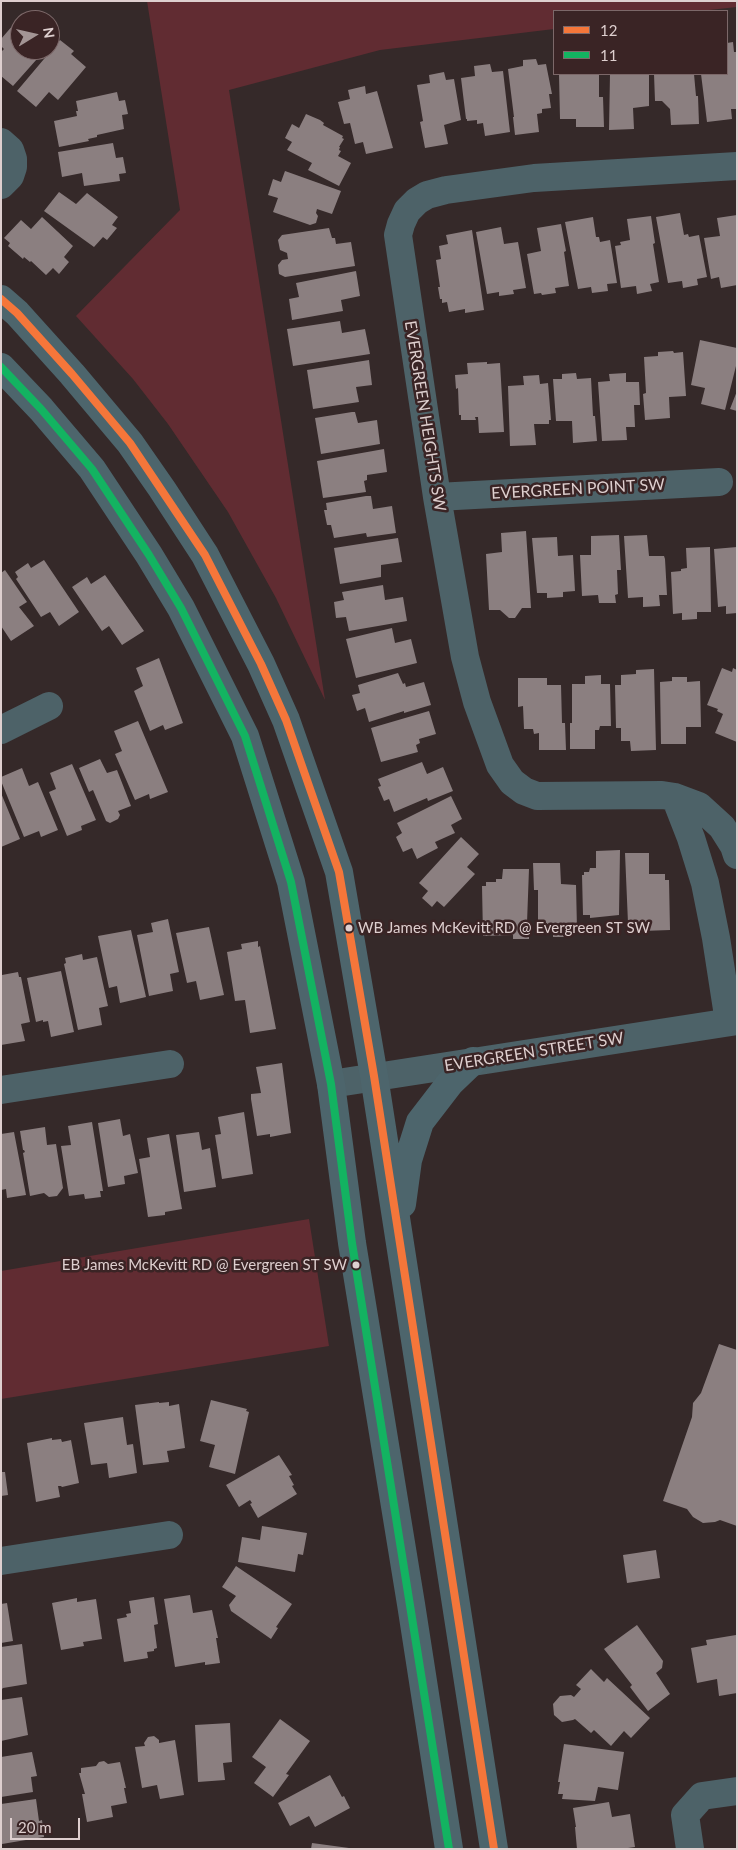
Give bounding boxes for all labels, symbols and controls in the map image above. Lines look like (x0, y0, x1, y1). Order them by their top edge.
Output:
north arrow (10, 10, 60, 60)
legend (553, 10, 728, 75)
text: 12 (600, 21, 617, 39)
text: N (40, 26, 59, 39)
text: 11 (600, 46, 617, 64)
street label: EVERGREEN HEIGHTS SW (400, 319, 450, 513)
street label: EVERGREEN POINT SW (491, 475, 665, 503)
place label: WB James McKevitt RD @ Evergreen ST SW (358, 919, 650, 937)
marker: WB James McKevitt RD @ Evergreen ST SW (344, 923, 354, 933)
street label: EVERGREEN STREET SW (443, 1028, 625, 1076)
place label: EB James McKevitt RD @ Evergreen ST SW (62, 1256, 347, 1274)
marker: EB James McKevitt RD @ Evergreen ST SW (351, 1260, 361, 1270)
scale bar (12, 1808, 82, 1840)
text: 20 m (18, 1818, 52, 1836)

